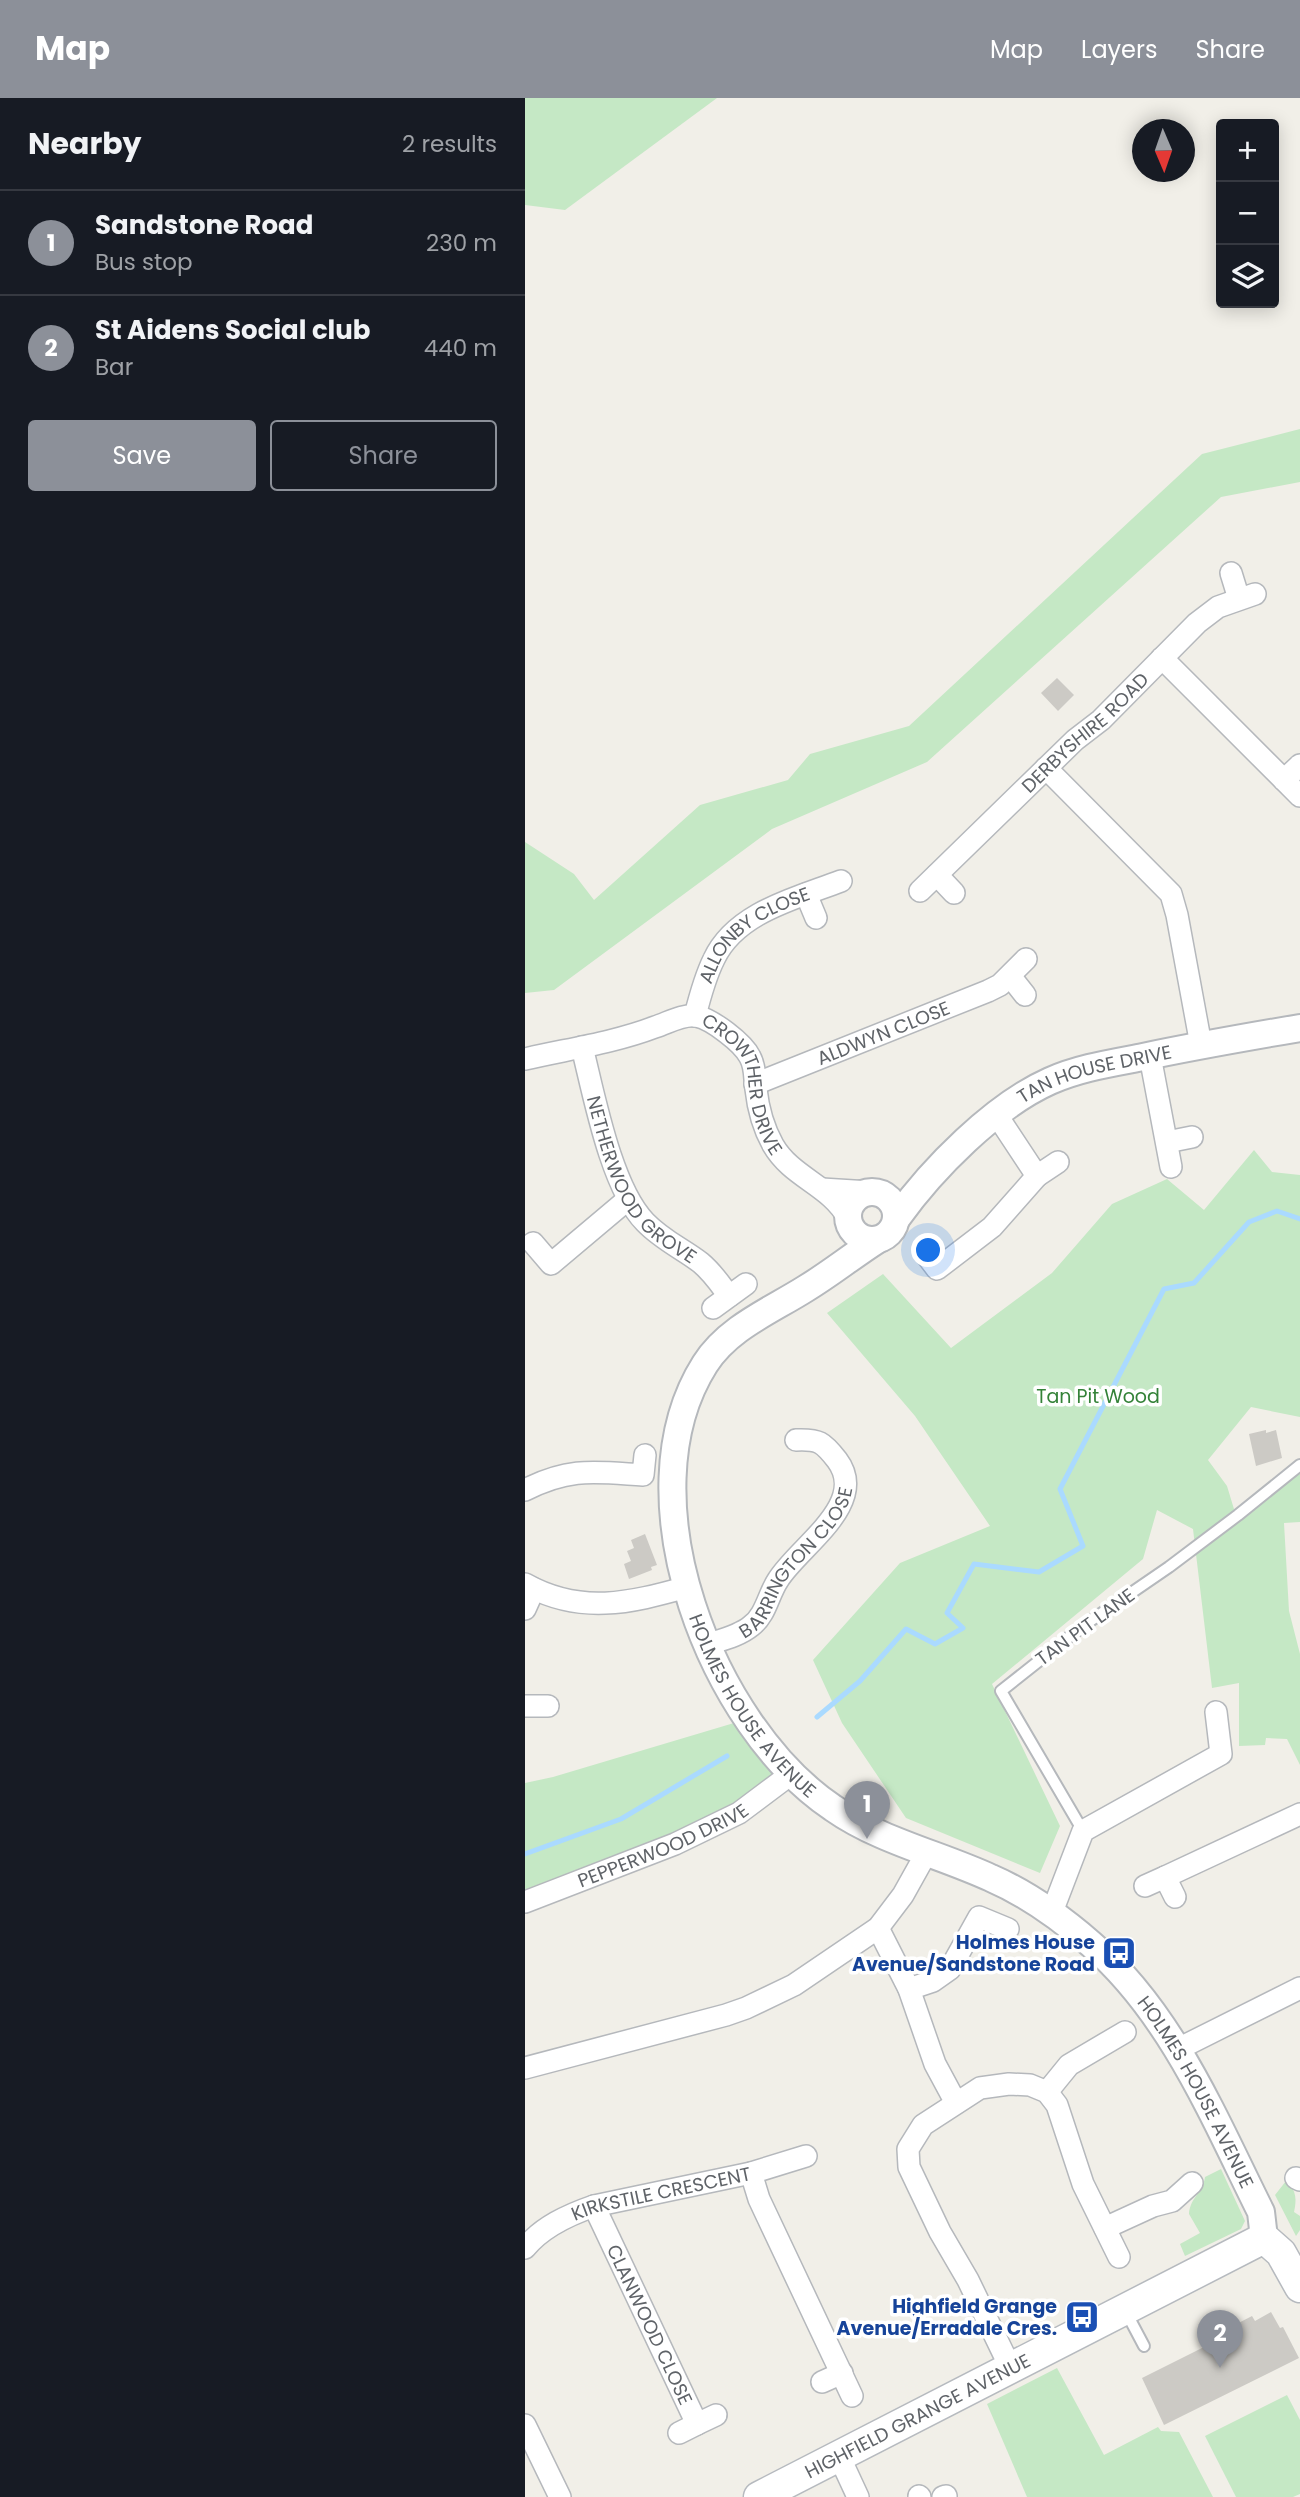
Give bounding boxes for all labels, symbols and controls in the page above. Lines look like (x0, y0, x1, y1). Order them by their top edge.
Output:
text: Map (35, 25, 110, 72)
text: Map (990, 33, 1043, 66)
text: Layers (1081, 33, 1157, 66)
text: Share (1195, 33, 1265, 66)
north arrow (1132, 119, 1195, 182)
map controls (1216, 119, 1279, 308)
button: + (1216, 119, 1279, 182)
text: Nearby (28, 122, 142, 165)
text: 2 results (402, 128, 497, 160)
button: − (1216, 182, 1279, 245)
text: Sandstone Road (95, 207, 313, 243)
text: 1 (47, 227, 55, 259)
text: 230 m (426, 227, 497, 259)
button: layers (1216, 245, 1279, 308)
text: Bus stop (95, 246, 193, 278)
text: St Aidens Social club (95, 312, 370, 348)
text: 2 (44, 332, 58, 364)
text: 440 m (424, 332, 497, 364)
text: Bar (95, 351, 133, 383)
button: Save (28, 420, 256, 491)
button: Share (270, 420, 497, 491)
street label: DERBYSHIRE ROAD (1015, 666, 1155, 799)
street label: ALLONBY CLOSE (692, 880, 813, 987)
street label: ALDWYN CLOSE (813, 994, 954, 1072)
street label: CROWTHER DRIVE (697, 1006, 789, 1160)
street label: TAN HOUSE DRIVE (1012, 1038, 1174, 1110)
street label: NETHERWOOD GROVE (581, 1093, 702, 1270)
your location (911, 1233, 945, 1267)
park label: Tan Pit Wood (1036, 1383, 1160, 1410)
street label: BARRINGTON CLOSE (733, 1484, 859, 1644)
street label: TAN PIT LANE (1030, 1582, 1140, 1672)
street label: HOLMES HOUSE AVENUE (683, 1610, 822, 1804)
pin: 1 (844, 1781, 890, 1839)
street label: PEPPERWOOD DRIVE (574, 1797, 754, 1894)
place label: Holmes House Avenue/Sandstone Road (852, 1929, 1095, 1978)
bus stop icon: Holmes House Avenue/Sandstone Road (1100, 1934, 1138, 1972)
street label: HOLMES HOUSE AVENUE (1131, 1990, 1261, 2193)
street label: KIRKSTILE CRESCENT (567, 2160, 753, 2227)
street label: CLANWOOD CLOSE (600, 2240, 699, 2409)
place label: Highfield Grange Avenue/Erradale Cres. (837, 2293, 1057, 2342)
bus stop icon: Highfield Grange Avenue/Erradale Cres. (1063, 2298, 1101, 2336)
pin: 2 (1197, 2310, 1243, 2368)
street label: HIGHFIELD GRANGE AVENUE (800, 2347, 1035, 2485)

